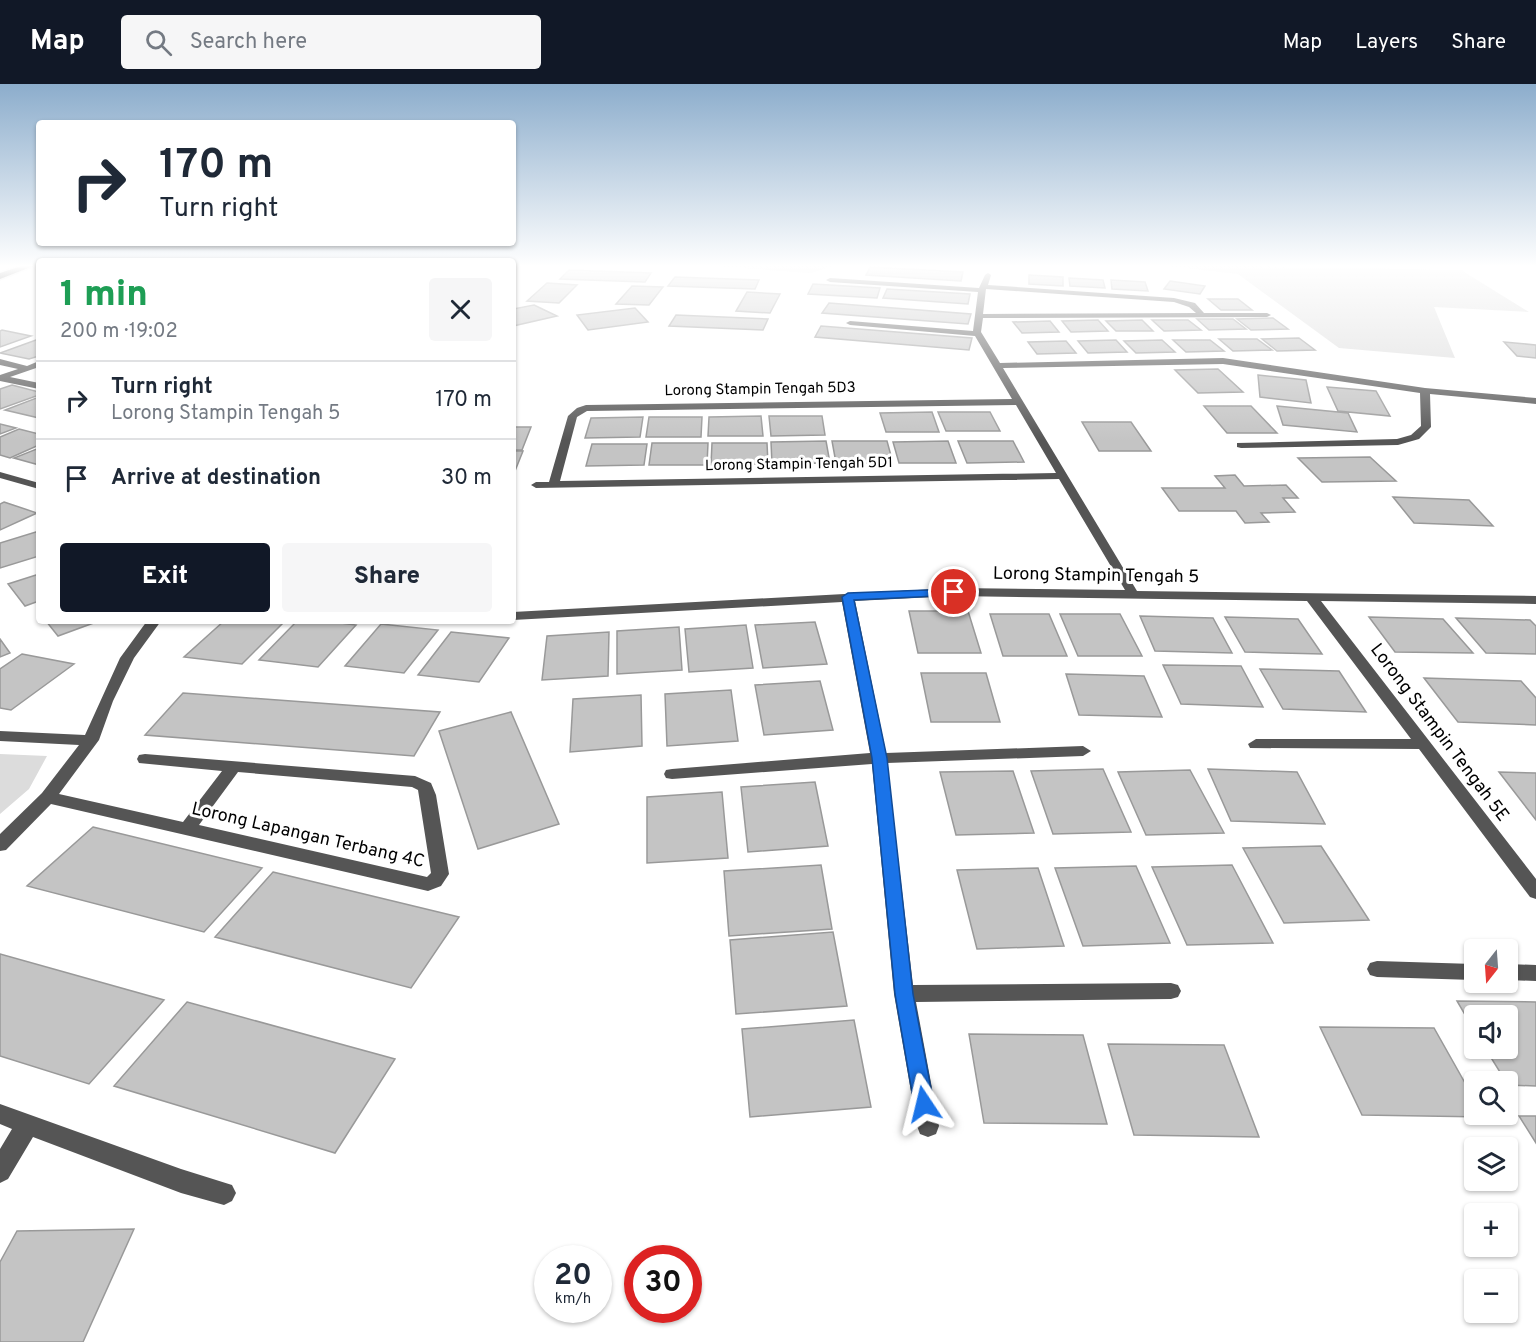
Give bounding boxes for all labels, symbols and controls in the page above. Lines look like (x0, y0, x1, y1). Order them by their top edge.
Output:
search box (121, 15, 541, 69)
text: Map (30, 24, 85, 60)
icon: search (142, 26, 175, 59)
text: Search here (190, 29, 307, 56)
text: Map (1283, 29, 1322, 56)
text: Layers (1355, 29, 1418, 56)
text: Share (1451, 29, 1506, 56)
text: 170 m (159, 140, 273, 193)
icon: right (60, 144, 138, 222)
text: Turn right (159, 192, 278, 226)
text: 1 min (60, 273, 148, 319)
button: close (429, 278, 492, 341)
text: 200 m · 19:02 (60, 319, 178, 345)
text: Turn right (111, 374, 213, 401)
street label: Lorong Stampin Tengah 5D3 (664, 379, 856, 401)
icon: right (60, 384, 93, 417)
text: 170 m (435, 387, 492, 414)
text: Lorong Stampin Tengah 5 (111, 401, 340, 427)
street label: Lorong Stampin Tengah 5D1 (705, 454, 893, 476)
icon: arrive (60, 462, 93, 495)
text: Arrive at destination (111, 465, 321, 492)
text: 30 m (441, 465, 492, 492)
button: Exit (60, 543, 270, 612)
button: Share (282, 543, 492, 612)
street label: Lorong Stampin Tengah 5 (993, 563, 1199, 589)
pin (928, 566, 979, 617)
icon: arrive (937, 575, 970, 608)
street label: Lorong Stampin Tengah 5E (1364, 639, 1514, 827)
street label: Lorong Lapangan Terbang 4C (189, 798, 427, 874)
north arrow (1464, 939, 1518, 993)
map controls (1464, 939, 1518, 1323)
button: sound (1464, 1005, 1518, 1059)
button: search (1464, 1071, 1518, 1125)
position arrow (892, 1072, 956, 1136)
button: layers (1464, 1137, 1518, 1191)
button: + (1464, 1203, 1518, 1257)
speed limit sign: 30 (624, 1245, 702, 1323)
text: 20 (554, 1258, 592, 1295)
button: − (1464, 1269, 1518, 1323)
text: km/h (555, 1290, 591, 1309)

